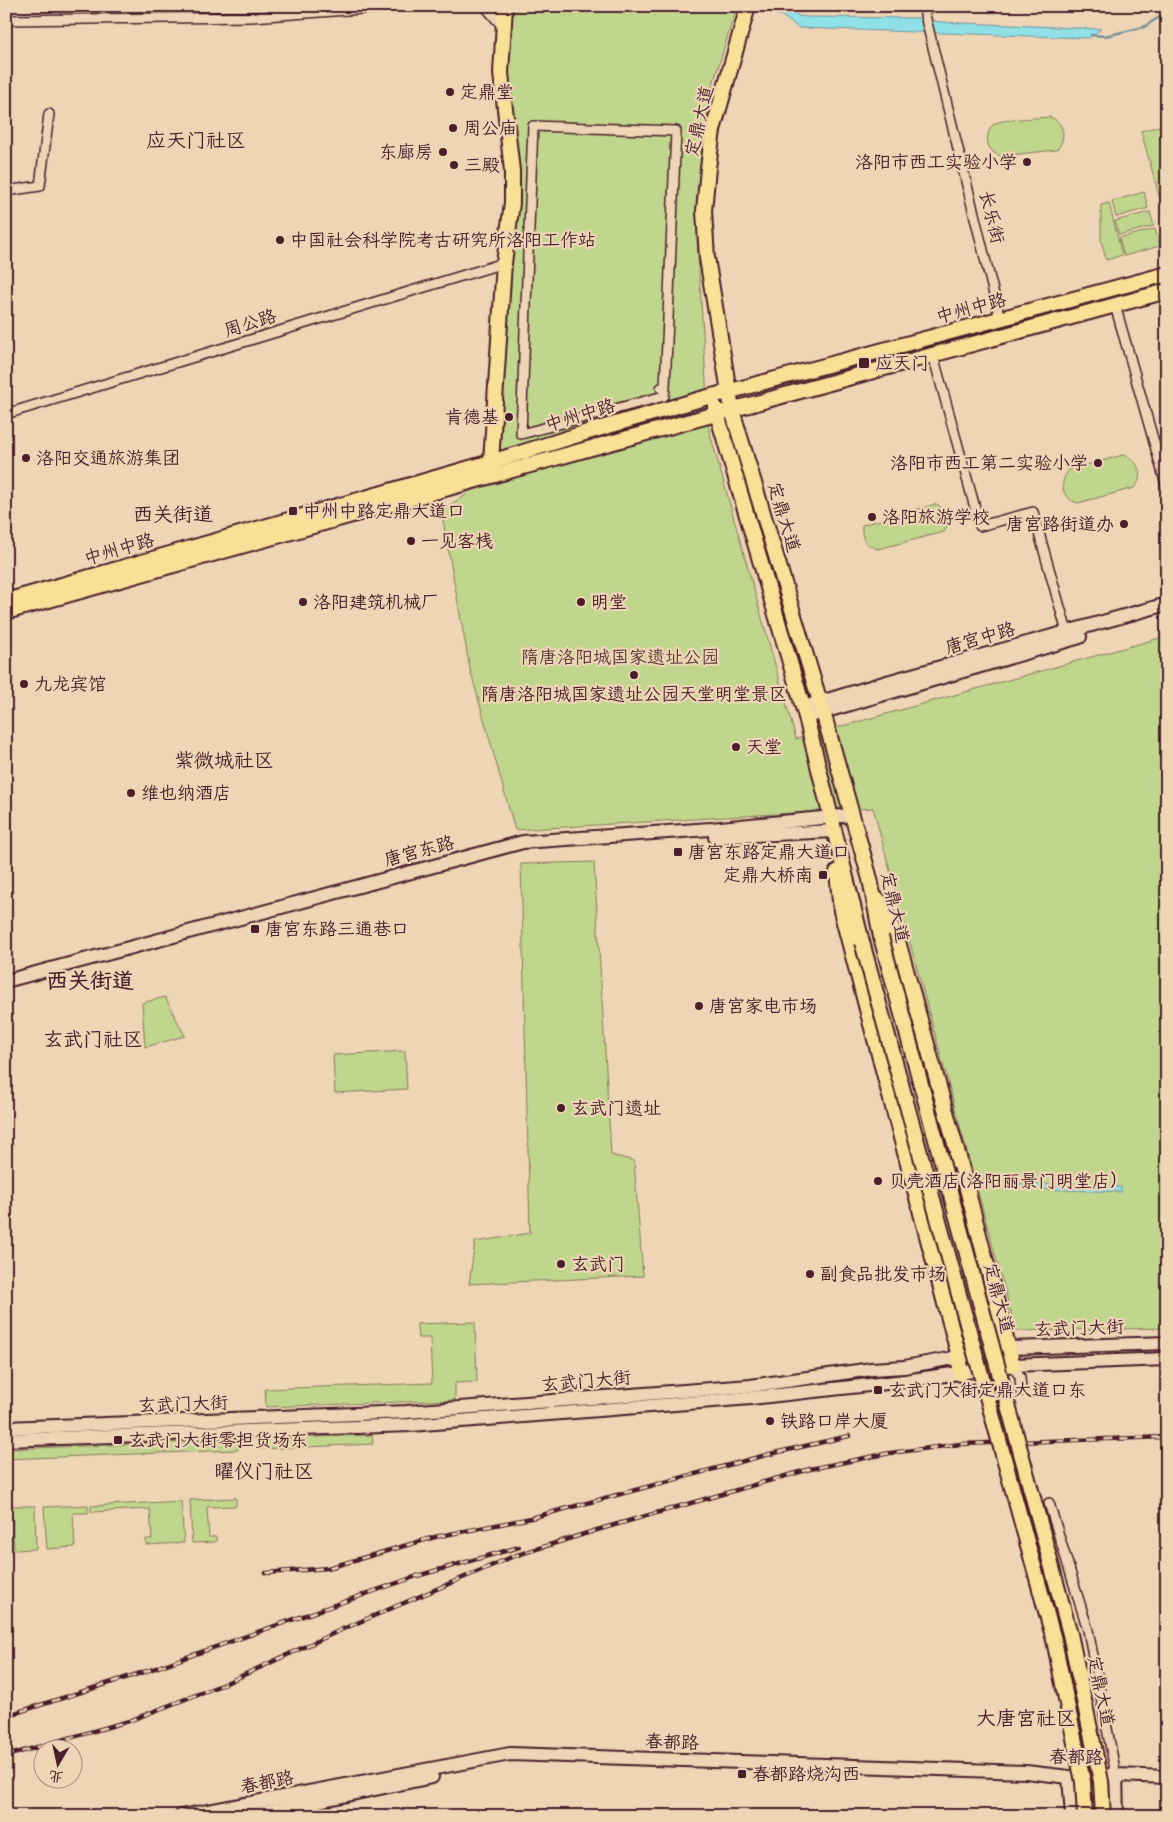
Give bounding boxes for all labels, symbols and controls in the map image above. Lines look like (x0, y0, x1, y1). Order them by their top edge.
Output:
place label: 定鼎堂 (460, 79, 514, 104)
street label: 定鼎大道 (678, 83, 719, 159)
marker: 定鼎堂 (444, 86, 456, 98)
place label: 周公庙 (463, 115, 517, 140)
marker: 周公庙 (447, 122, 459, 134)
district label: 应天门社区 (146, 126, 246, 153)
place label: 东廊房 (379, 139, 433, 164)
marker: 东廊房 (437, 146, 449, 158)
place label: 洛阳市西工实验小学 (855, 149, 1017, 174)
place label: 三殿 (464, 152, 500, 177)
marker: 洛阳市西工实验小学 (1021, 156, 1033, 168)
marker: 三殿 (448, 159, 460, 171)
street label: 长乐街 (974, 188, 1011, 246)
place label: 中国社会科学院考古研究所洛阳工作站 (290, 227, 596, 252)
marker: 中国社会科学院考古研究所洛阳工作站 (274, 234, 286, 246)
street label: 中州中路 (933, 286, 1009, 329)
street label: 周公路 (220, 303, 279, 342)
place label: 应天门 (875, 350, 929, 375)
marker: 应天门 (857, 356, 871, 370)
street label: 中州中路 (542, 392, 618, 437)
place label: 肯德基 (445, 404, 499, 429)
marker: 肯德基 (503, 411, 515, 423)
place label: 洛阳交通旅游集团 (36, 445, 180, 470)
place label: 洛阳市西工第二实验小学 (890, 450, 1088, 475)
marker: 洛阳交通旅游集团 (20, 452, 32, 464)
marker: 洛阳市西工第二实验小学 (1092, 457, 1104, 469)
street label: 定鼎大道 (762, 479, 807, 555)
place label: 中州中路定鼎大道口 (303, 498, 465, 523)
district label: 西关街道 (133, 500, 213, 527)
place label: 洛阳旅游学校 (882, 504, 990, 529)
marker: 中州中路定鼎大道口 (287, 505, 299, 517)
marker: 洛阳旅游学校 (866, 511, 878, 523)
place label: 唐宫路街道办 (1006, 511, 1114, 536)
marker: 唐宫路街道办 (1118, 518, 1130, 530)
street label: 中州中路 (81, 527, 157, 570)
place label: 一见客栈 (421, 528, 493, 553)
marker: 一见客栈 (405, 535, 417, 547)
place label: 洛阳建筑机械厂 (313, 589, 439, 614)
place label: 明堂 (591, 589, 627, 614)
marker: 洛阳建筑机械厂 (297, 596, 309, 608)
marker: 明堂 (575, 596, 587, 608)
street label: 唐宫中路 (942, 616, 1018, 659)
park label: 隋唐洛阳城国家遗址公园 (521, 644, 719, 669)
marker: 隋唐洛阳城国家遗址公园天堂明堂景区 (628, 669, 640, 681)
place label: 九龙宾馆 (34, 671, 106, 696)
marker: 九龙宾馆 (18, 678, 30, 690)
place label: 隋唐洛阳城国家遗址公园天堂明堂景区 (481, 681, 787, 706)
place label: 天堂 (746, 734, 782, 759)
marker: 天堂 (730, 741, 742, 753)
district label: 紫微城社区 (174, 746, 274, 773)
place label: 维也纳酒店 (141, 780, 231, 805)
marker: 维也纳酒店 (125, 787, 137, 799)
street label: 唐宫东路 (381, 829, 457, 872)
place label: 唐宫东路定鼎大道口 (688, 839, 850, 864)
marker: 唐宫东路定鼎大道口 (672, 846, 684, 858)
place label: 定鼎大桥南 (723, 862, 813, 887)
marker: 定鼎大桥南 (817, 869, 829, 881)
street label: 定鼎大道 (875, 869, 916, 945)
place label: 唐宫东路三通巷口 (265, 916, 409, 941)
marker: 唐宫东路三通巷口 (249, 923, 261, 935)
district label: 西关街道 (46, 965, 134, 995)
place label: 唐宫家电市场 (709, 993, 817, 1018)
marker: 唐宫家电市场 (693, 1000, 705, 1012)
district label: 玄武门社区 (43, 1025, 143, 1052)
place label: 玄武门遗址 (571, 1095, 661, 1120)
marker: 玄武门遗址 (555, 1102, 567, 1114)
place label: 贝壳酒店(洛阳丽景门明堂店) (888, 1168, 1117, 1193)
marker: 贝壳酒店(洛阳丽景门明堂店) (872, 1175, 884, 1187)
place label: 玄武门 (571, 1251, 625, 1276)
marker: 玄武门 (555, 1258, 567, 1270)
street label: 定鼎大道 (978, 1260, 1021, 1336)
place label: 副食品批发市场 (820, 1261, 946, 1286)
marker: 副食品批发市场 (804, 1268, 816, 1280)
street label: 玄武门大街 (1034, 1313, 1124, 1342)
street label: 玄武门大街 (540, 1364, 632, 1397)
place label: 玄武门大街定鼎大道口东 (888, 1377, 1086, 1402)
marker: 玄武门大街定鼎大道口东 (872, 1384, 884, 1396)
street label: 玄武门大街 (138, 1389, 228, 1418)
place label: 铁路口岸大厦 (780, 1408, 888, 1433)
marker: 铁路口岸大厦 (764, 1415, 776, 1427)
place label: 玄武门大街零担货场东 (128, 1427, 308, 1452)
marker: 玄武门大街零担货场东 (112, 1434, 124, 1446)
district label: 曜仪门社区 (214, 1457, 314, 1484)
street label: 定鼎大道 (1082, 1653, 1121, 1729)
district label: 大唐宫社区 (976, 1704, 1076, 1731)
street label: 春都路 (645, 1728, 699, 1755)
north arrow (32, 1740, 82, 1790)
street label: 春都路 (1049, 1744, 1103, 1769)
place label: 春都路烧沟西 (752, 1761, 860, 1786)
street label: 春都路 (238, 1764, 296, 1799)
text: 北 (47, 1767, 64, 1788)
marker: 春都路烧沟西 (736, 1768, 748, 1780)

